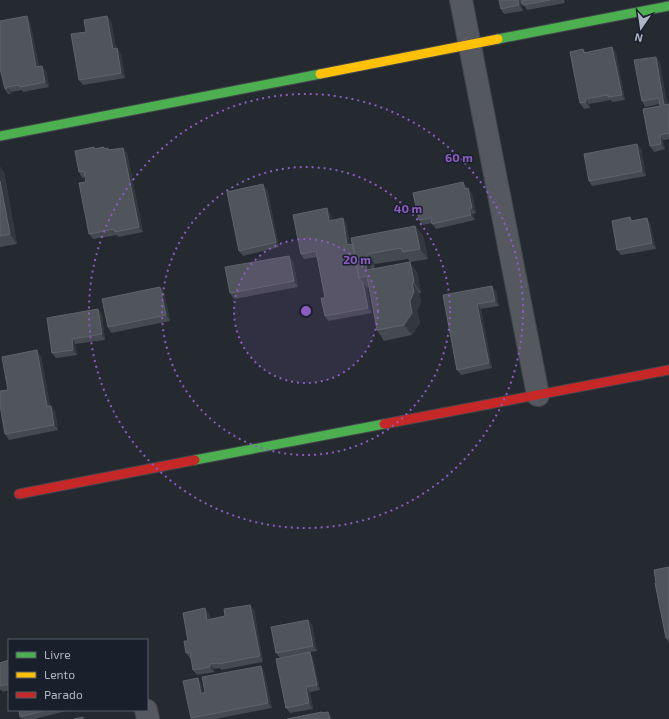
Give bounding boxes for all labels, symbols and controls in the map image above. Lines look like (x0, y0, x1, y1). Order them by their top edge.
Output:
north arrow (621, 8, 661, 48)
text: N (633, 31, 644, 45)
text: 60 m (445, 150, 473, 164)
text: 40 m (394, 201, 422, 215)
text: 20 m (343, 252, 371, 266)
centre of rings (299, 304, 313, 318)
legend (8, 639, 148, 711)
text: Livre (44, 647, 71, 661)
text: Lento (44, 667, 75, 681)
text: Parado (44, 687, 83, 701)

